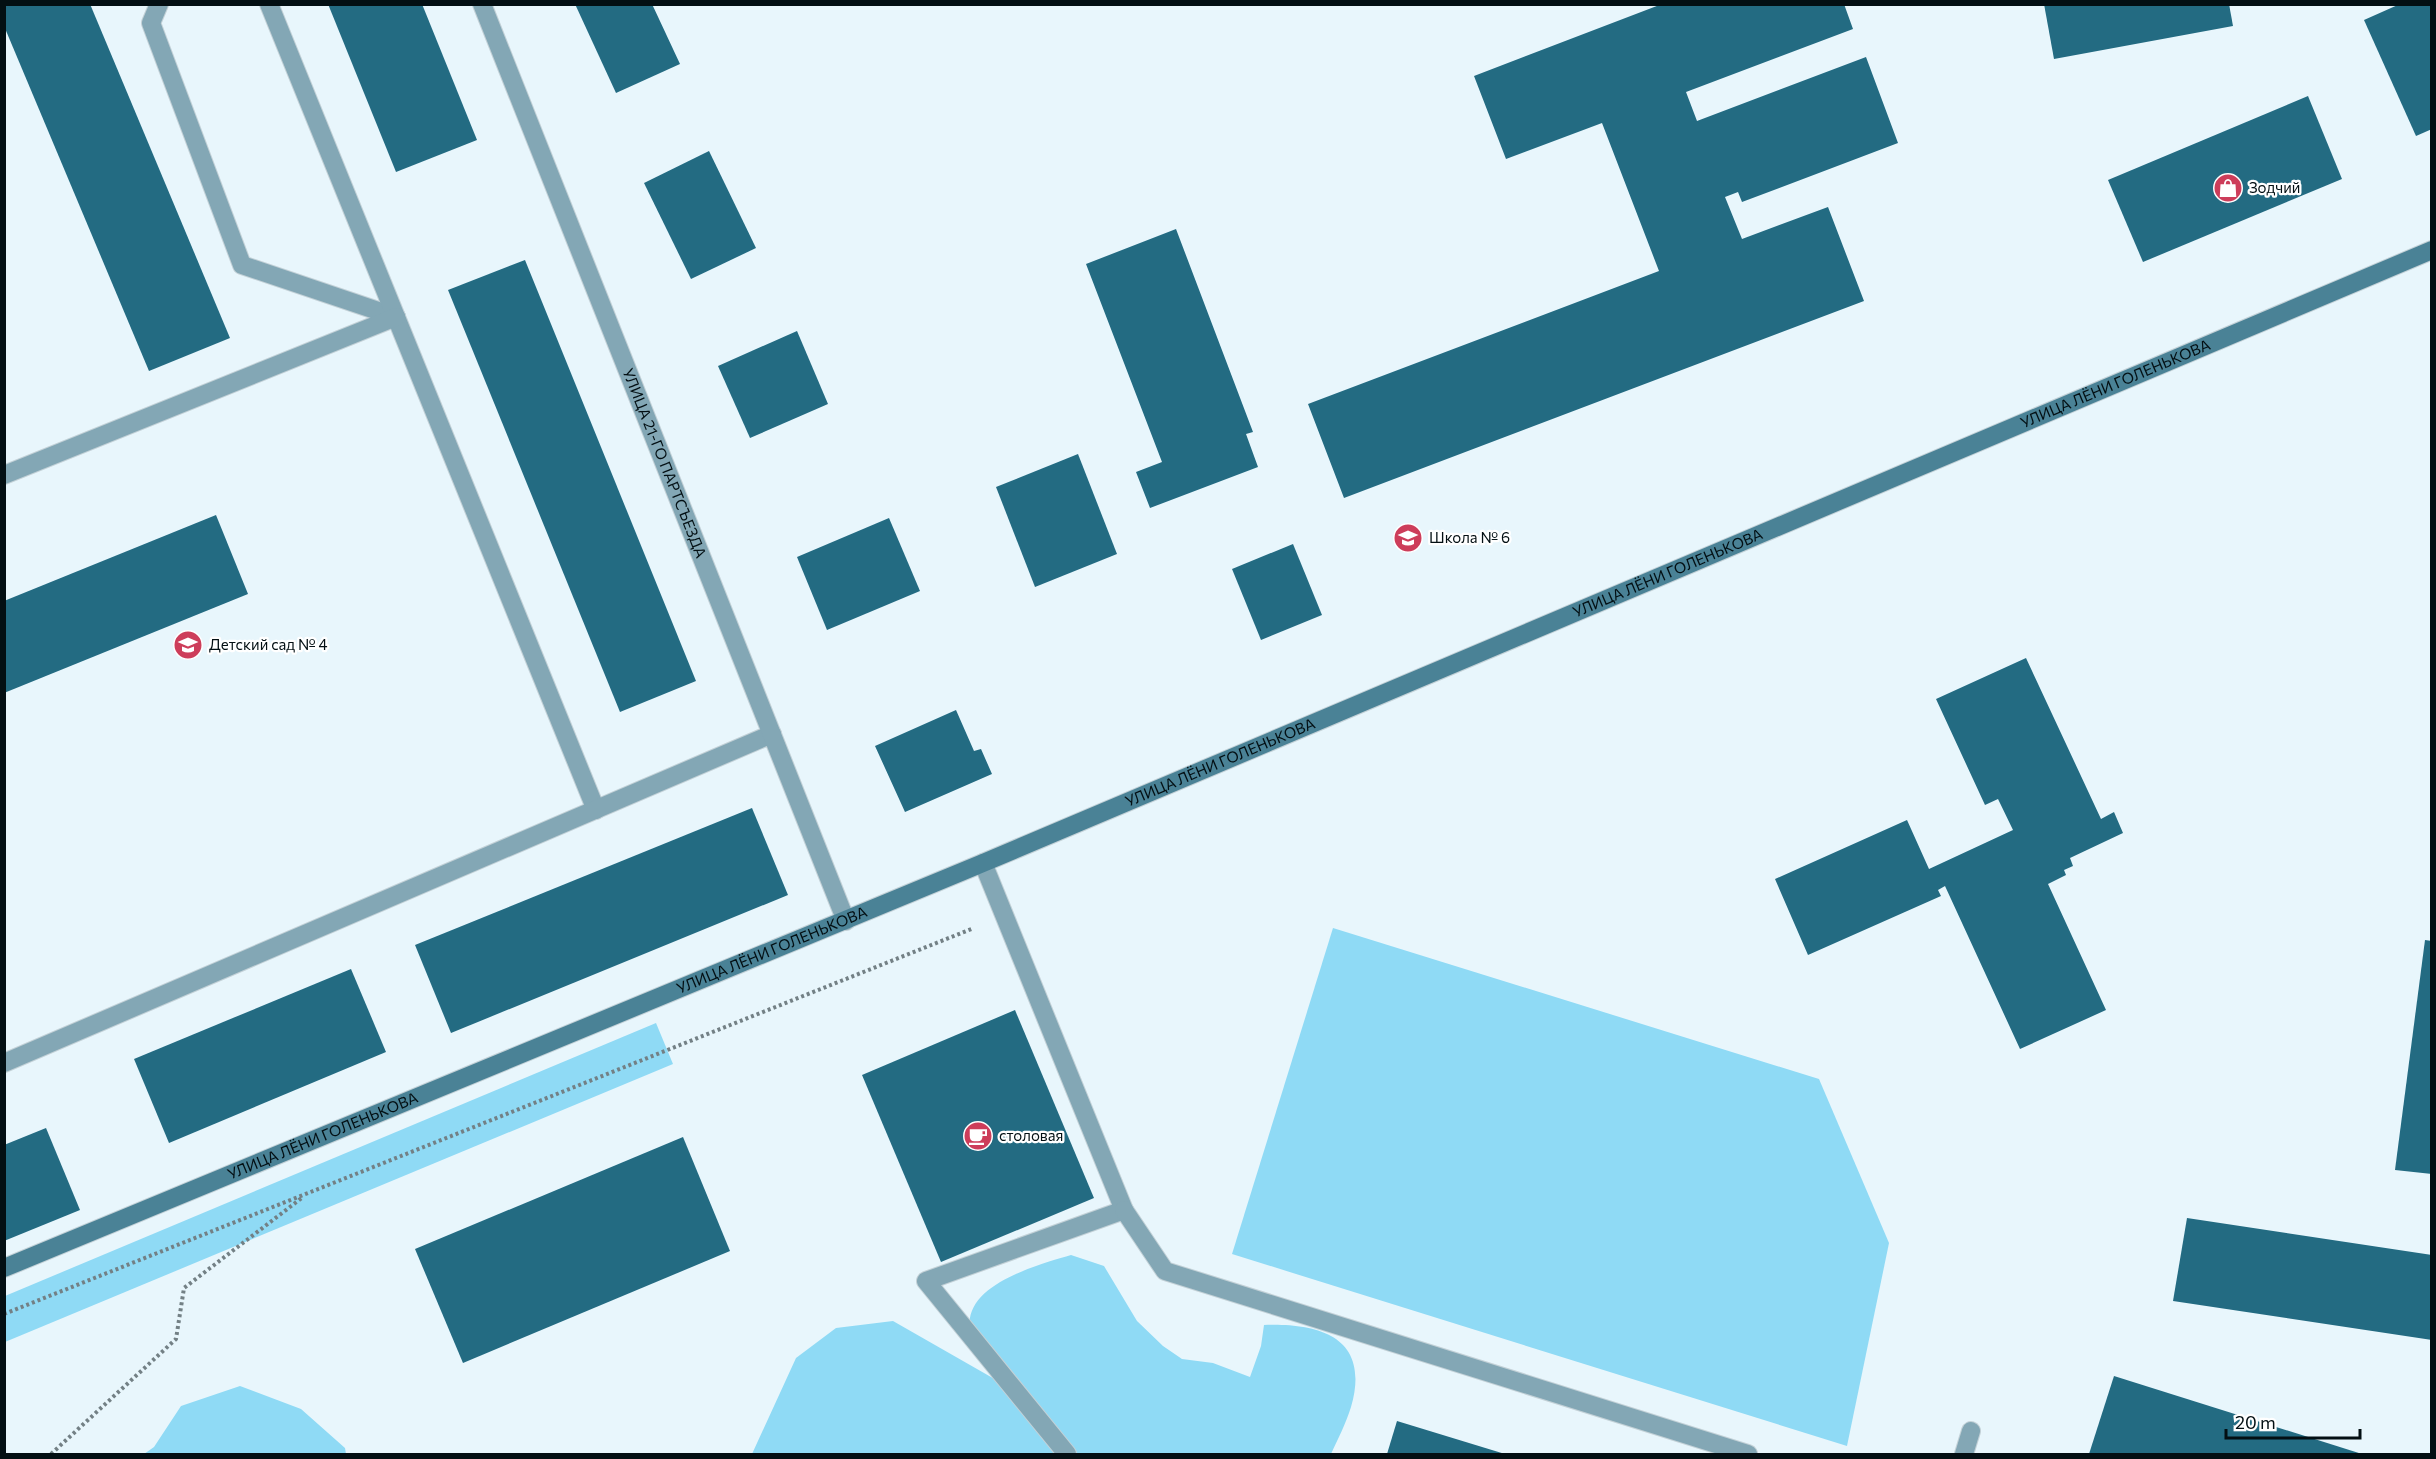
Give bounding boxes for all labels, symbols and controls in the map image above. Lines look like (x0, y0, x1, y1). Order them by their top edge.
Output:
shop icon: Зодчий (2212, 172, 2244, 204)
place label: Зодчий (2249, 178, 2300, 196)
street label: УЛИЦА ЛЁНИ ГОЛЕНЬКОВА (2017, 335, 2213, 431)
street label: УЛИЦА 21-ГО ПАРТСЪЕЗДА (619, 365, 711, 560)
school or university icon: Школа № 6 (1392, 522, 1424, 554)
street label: УЛИЦА ЛЁНИ ГОЛЕНЬКОВА (1570, 524, 1765, 620)
place label: Школа № 6 (1429, 528, 1510, 546)
school or university icon: Детский сад № 4 (172, 629, 204, 661)
place label: Детский сад № 4 (209, 635, 327, 653)
street label: УЛИЦА ЛЁНИ ГОЛЕНЬКОВА (1122, 714, 1317, 810)
street label: УЛИЦА ЛЁНИ ГОЛЕНЬКОВА (674, 902, 869, 997)
street label: УЛИЦА ЛЁНИ ГОЛЕНЬКОВА (225, 1088, 420, 1183)
cafe icon: столовая (962, 1120, 994, 1152)
place label: столовая (999, 1126, 1063, 1144)
scale bar (2226, 1402, 2360, 1440)
text: 20 m (2235, 1411, 2276, 1433)

